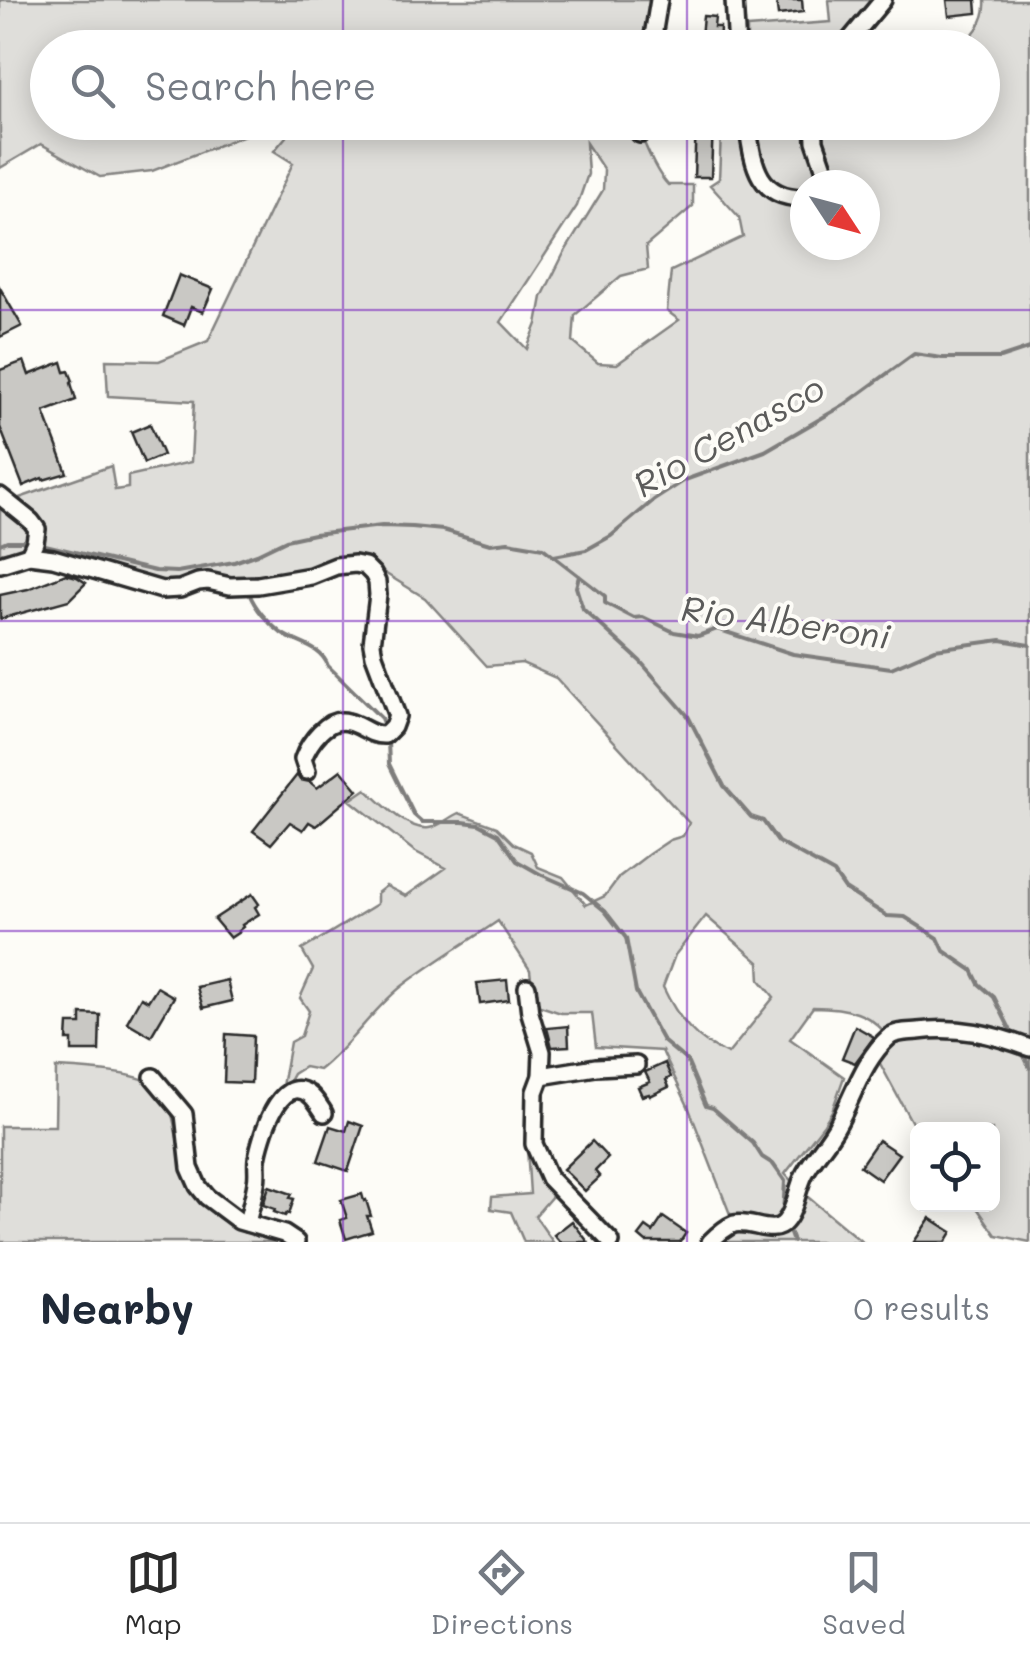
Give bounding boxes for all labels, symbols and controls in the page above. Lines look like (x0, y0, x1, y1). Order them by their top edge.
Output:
search box (30, 30, 1000, 140)
icon: search (65, 58, 120, 113)
text: Search here (145, 60, 376, 110)
north arrow (790, 170, 880, 260)
water label: Rio Cenasco (624, 364, 832, 506)
water label: Rio Alberoni (679, 584, 894, 658)
map controls (910, 1122, 1000, 1212)
button: locate (910, 1122, 1000, 1212)
text: Nearby (40, 1280, 194, 1335)
text: 0 results (853, 1286, 990, 1328)
tab: Map (125, 1545, 182, 1641)
tab: Directions (431, 1545, 573, 1641)
tab: Saved (822, 1545, 905, 1641)

